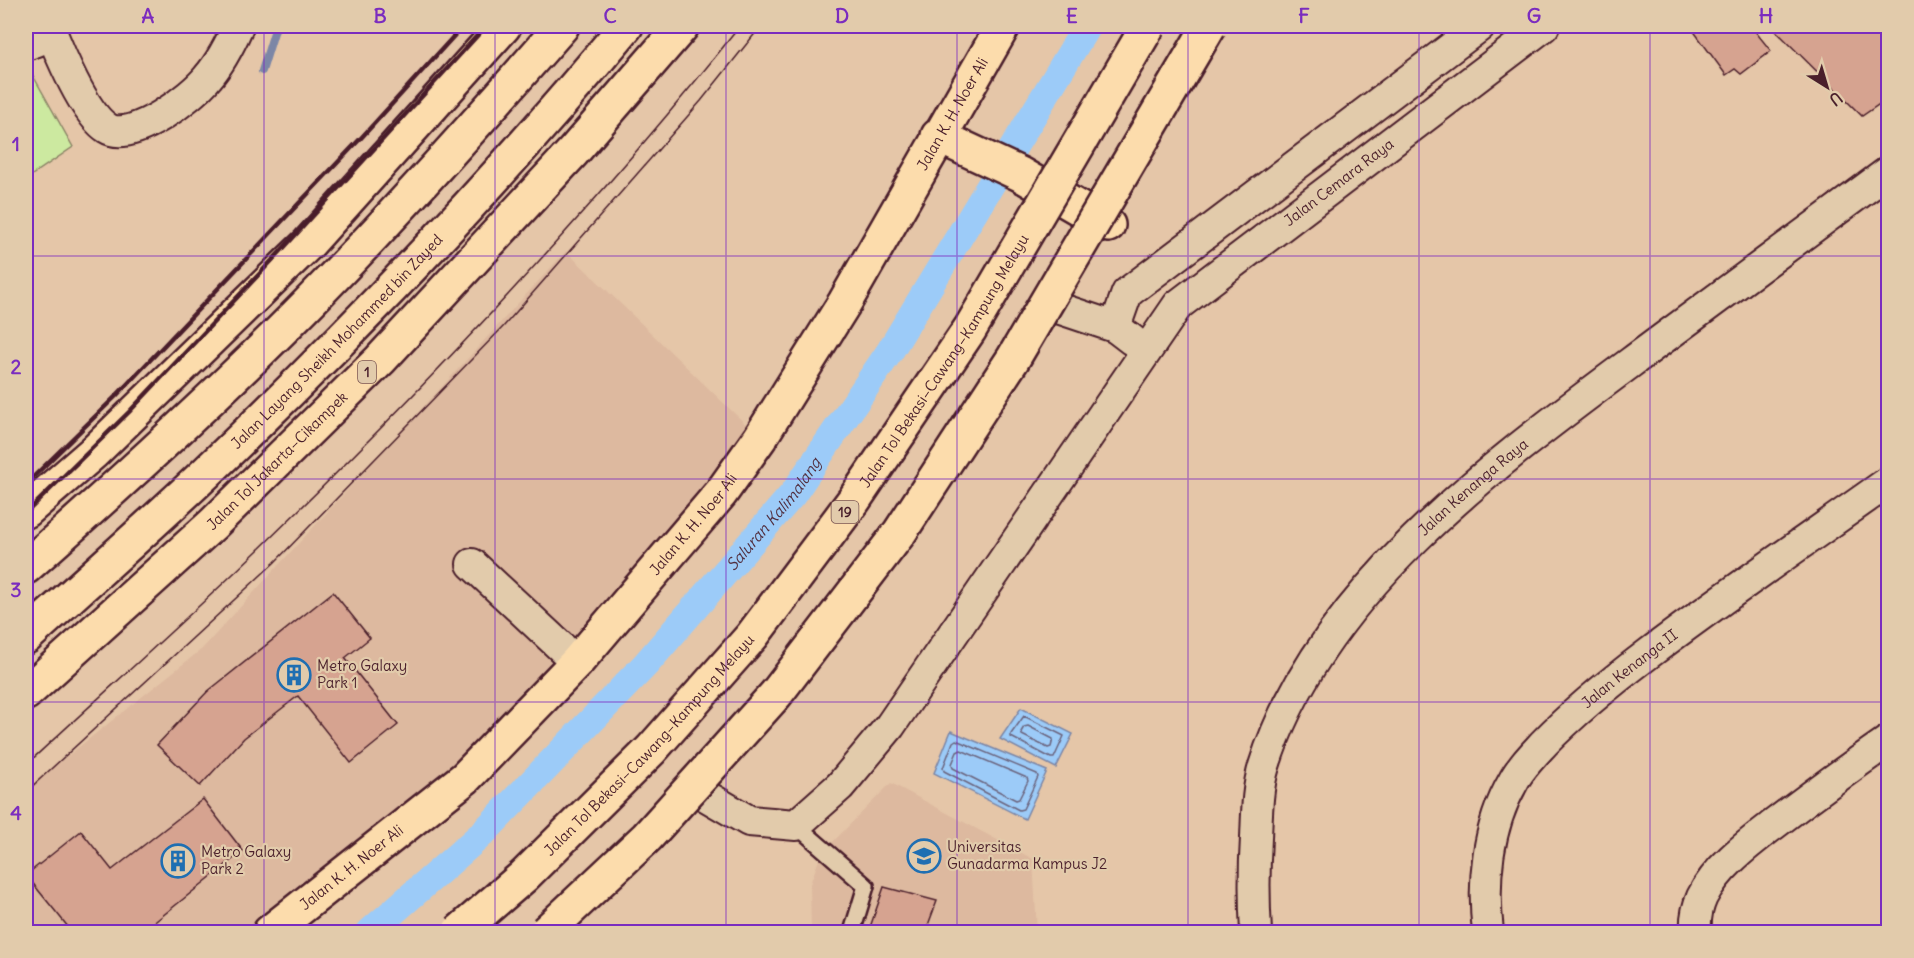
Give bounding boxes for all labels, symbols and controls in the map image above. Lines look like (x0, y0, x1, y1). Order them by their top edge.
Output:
text: A (142, 3, 155, 28)
text: B (373, 3, 387, 28)
text: C (603, 3, 617, 28)
text: D (835, 3, 849, 28)
text: E (1066, 3, 1078, 28)
text: F (1298, 3, 1310, 28)
text: G (1527, 3, 1541, 28)
text: H (1759, 3, 1773, 28)
street label: Jalan K. H. Noer Ali (912, 54, 992, 174)
north arrow (1797, 57, 1857, 117)
text: U (1826, 88, 1846, 110)
text: 1 (12, 131, 20, 156)
street label: Jalan Cemara Raya (1280, 134, 1398, 230)
street label: Jalan Layang Sheikh Mohammed bin Zayed (227, 230, 447, 453)
street label: Jalan Tol Bekasi–Cawang–Kampung Melayu (855, 230, 1033, 491)
text: 2 (11, 354, 22, 379)
road number: 1 (358, 361, 376, 383)
street label: Jalan Tol Jakarta–Cikampek (203, 387, 351, 534)
street label: Jalan Kenanga Raya (1414, 434, 1532, 540)
water label: Saluran Kalimalang (722, 453, 826, 574)
street label: Jalan K. H. Noer Ali (645, 470, 741, 579)
road number: 19 (832, 501, 858, 523)
text: 3 (10, 577, 22, 602)
street label: Jalan Kenanga II (1577, 625, 1681, 712)
street label: Jalan Tol Bekasi–Cawang–Kampung Melayu (540, 630, 758, 860)
place label: Metro Galaxy Park 1 (317, 656, 407, 692)
building icon: Metro Galaxy Park 1 (276, 657, 312, 693)
text: 4 (10, 800, 22, 825)
street label: Jalan K. H. Noer Ali (296, 820, 407, 914)
place label: Universitas Gunadarma Kampus J2 (947, 837, 1107, 873)
school or university icon: Universitas Gunadarma Kampus J2 (906, 838, 942, 874)
place label: Metro Galaxy Park 2 (201, 842, 291, 878)
building icon: Metro Galaxy Park 2 (160, 843, 196, 879)

